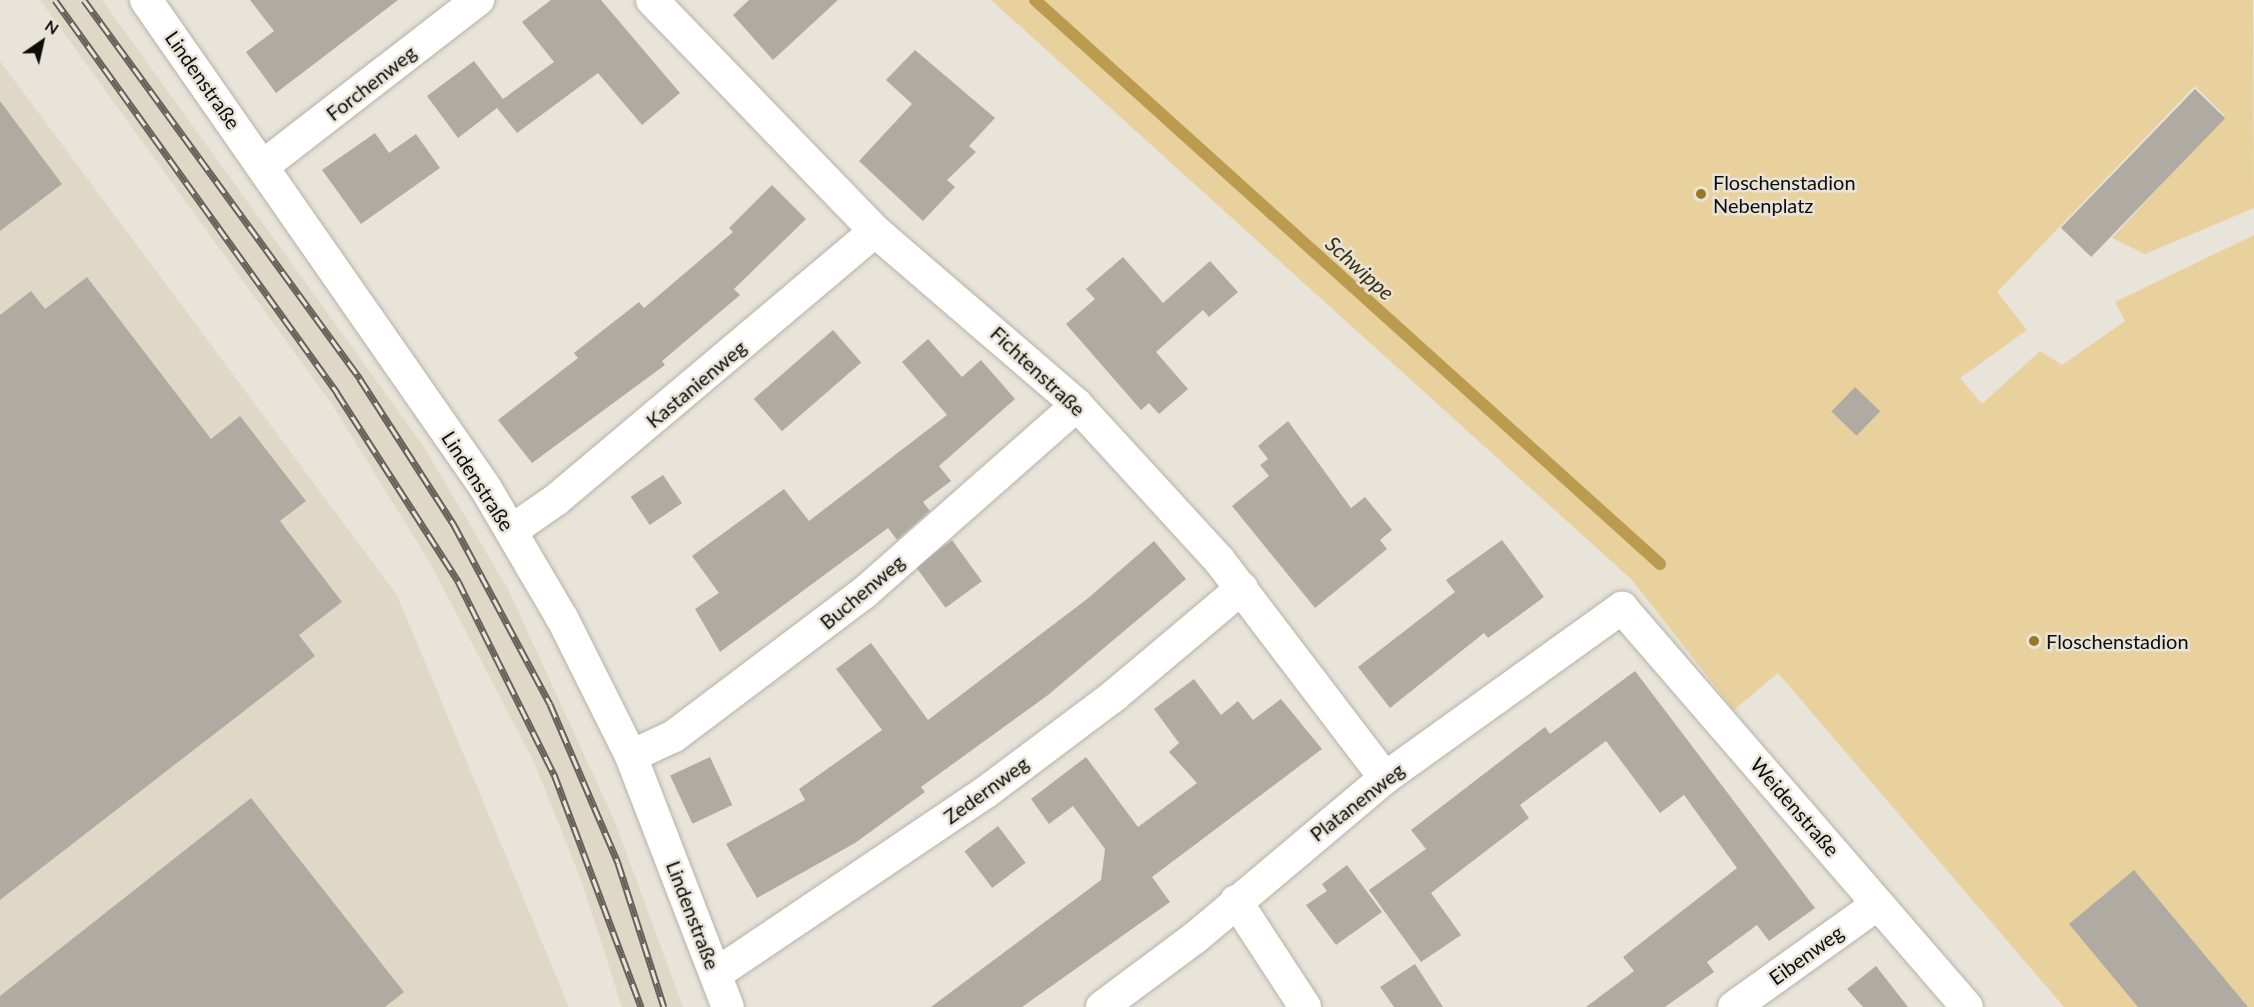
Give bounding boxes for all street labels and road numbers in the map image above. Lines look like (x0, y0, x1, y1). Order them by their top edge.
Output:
street label: Lindenstraße (160, 26, 246, 134)
street label: Forchenweg (321, 40, 421, 126)
street label: Fichtenstraße (986, 321, 1090, 421)
street label: Kastanienweg (641, 335, 751, 433)
street label: Lindenstraße (437, 427, 519, 535)
street label: Buchenweg (815, 550, 909, 634)
street label: Zedernweg (939, 751, 1033, 829)
street label: Weidenstraße (1746, 753, 1844, 861)
street label: Platanenweg (1305, 758, 1409, 846)
street label: Lindenstraße (661, 857, 725, 973)
street label: Eibenweg (1764, 920, 1848, 990)

